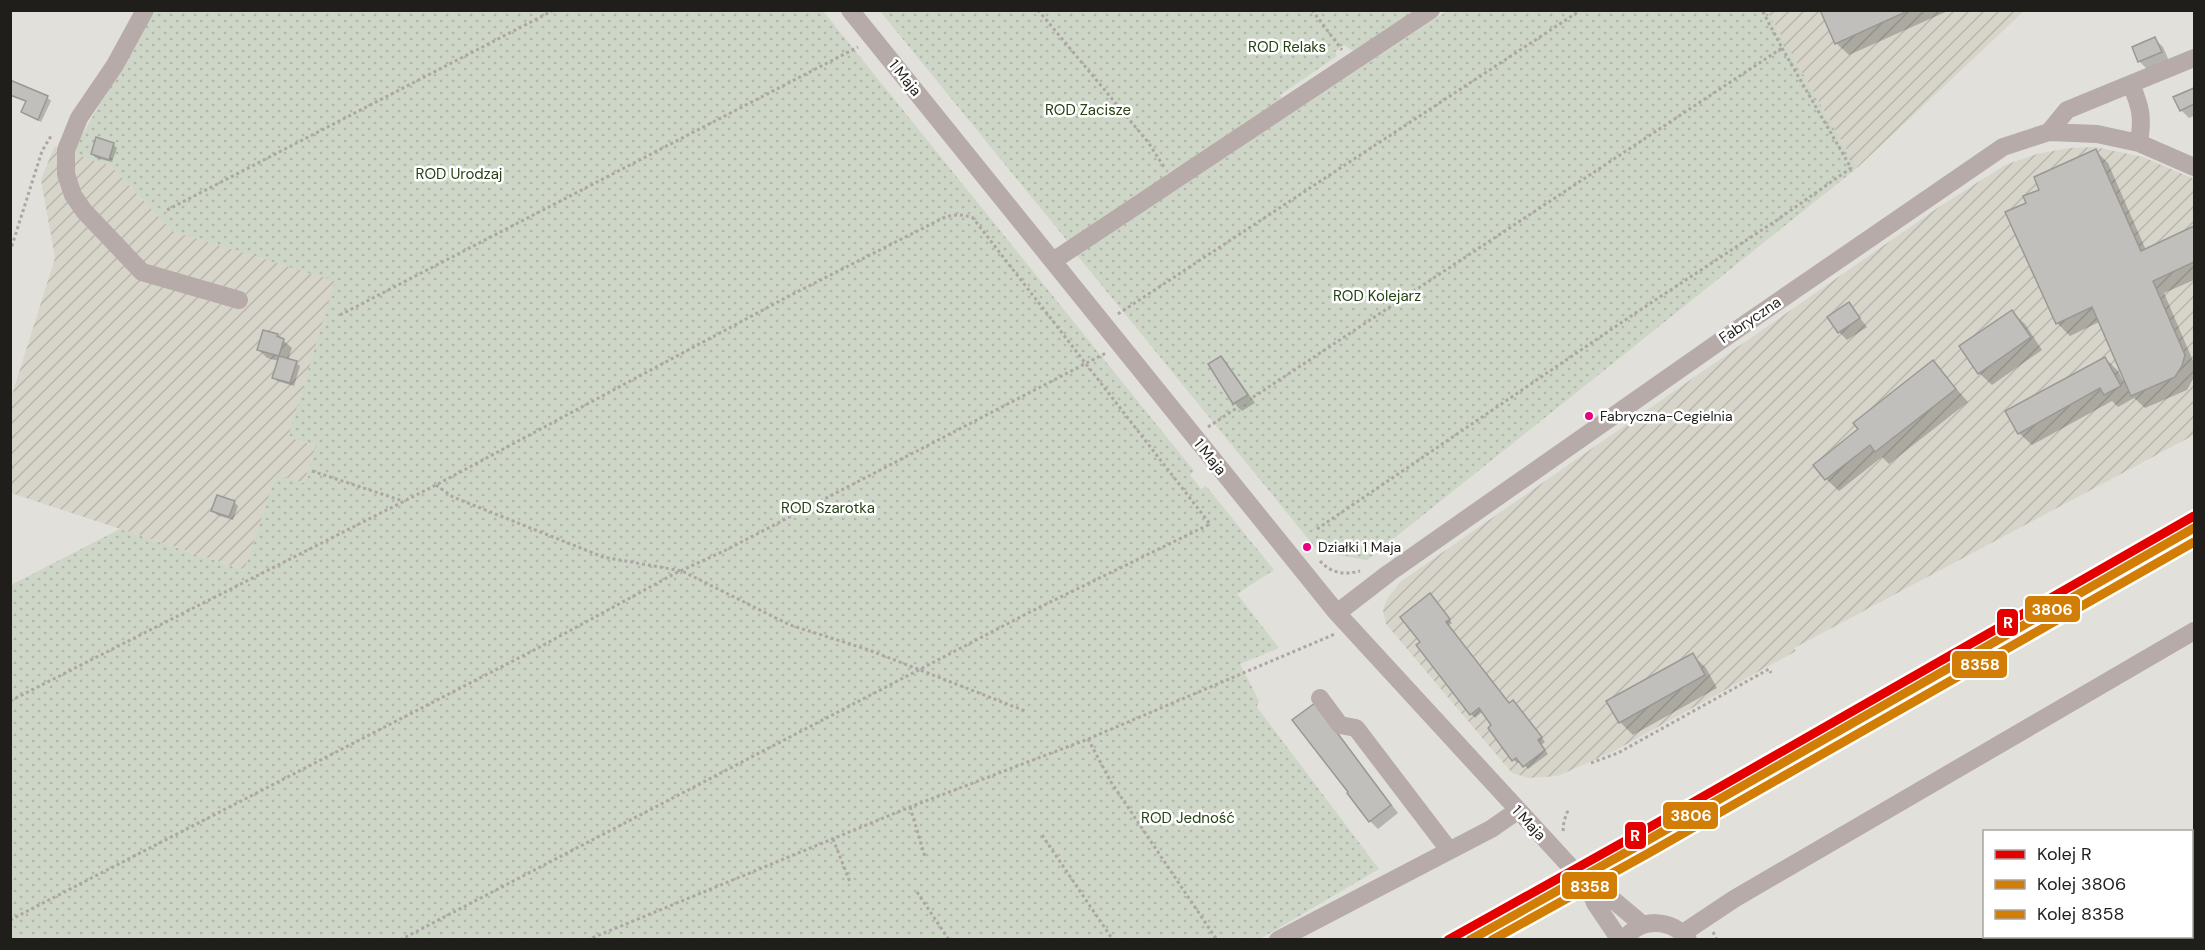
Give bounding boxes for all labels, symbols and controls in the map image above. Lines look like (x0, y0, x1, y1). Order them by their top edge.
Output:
park label: ROD Relaks (1248, 37, 1326, 57)
street label: 1 Maja (884, 56, 926, 100)
park label: ROD Zacisze (1045, 100, 1131, 120)
park label: ROD Urodzaj (416, 164, 502, 184)
park label: ROD Kolejarz (1333, 286, 1421, 306)
street label: Fabryczna (1715, 292, 1785, 348)
place label: Fabryczna-Cegielnia (1600, 407, 1733, 425)
marker: Fabryczna-Cegielnia (1583, 410, 1595, 422)
street label: 1 Maja (1189, 435, 1231, 479)
park label: ROD Szarotka (781, 498, 875, 518)
place label: Działki 1 Maja (1318, 538, 1401, 556)
marker: Działki 1 Maja (1301, 541, 1313, 553)
line badge: 3806 (2024, 595, 2081, 623)
text: 3806 (2031, 599, 2073, 620)
line badge: R (1996, 608, 2019, 637)
text: R (2003, 612, 2013, 633)
line badge: 8358 (1951, 650, 2008, 679)
text: 8358 (1960, 654, 2000, 675)
street label: 1 Maja (1508, 801, 1550, 845)
line badge: 3806 (1662, 801, 1719, 830)
text: 3806 (1670, 805, 1712, 826)
park label: ROD Jedność (1141, 808, 1235, 828)
line badge: R (1624, 821, 1647, 850)
text: R (1630, 825, 1640, 846)
legend (1983, 830, 2193, 938)
text: Kolej R (2037, 842, 2092, 866)
line badge: 8358 (1561, 871, 1618, 900)
text: Kolej 3806 (2037, 872, 2126, 896)
text: 8358 (1570, 876, 1610, 897)
text: Kolej 8358 (2037, 902, 2125, 926)

